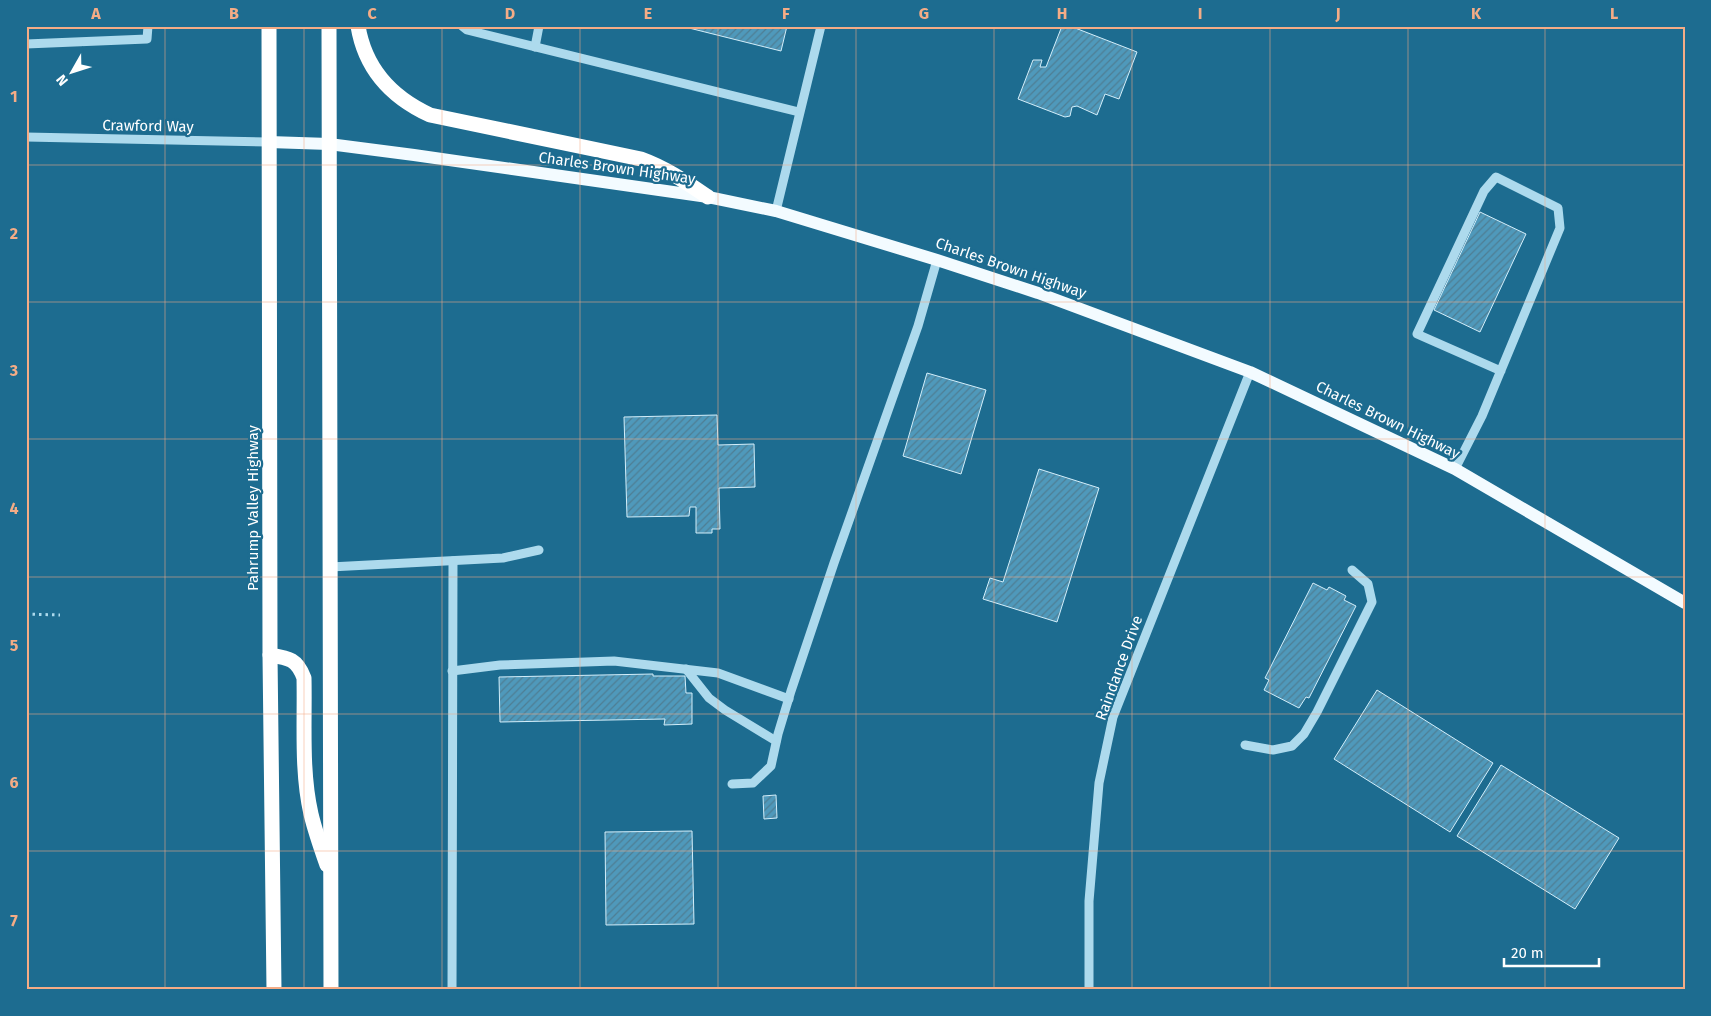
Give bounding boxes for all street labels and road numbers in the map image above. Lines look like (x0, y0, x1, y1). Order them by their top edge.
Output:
street label: Crawford Way (102, 116, 194, 136)
street label: Charles Brown Highway (537, 148, 697, 188)
street label: Charles Brown Highway (933, 234, 1089, 302)
street label: Charles Brown Highway (1313, 377, 1464, 463)
street label: Pahrump Valley Highway (244, 424, 262, 591)
street label: Raindance Drive (1092, 613, 1146, 723)

